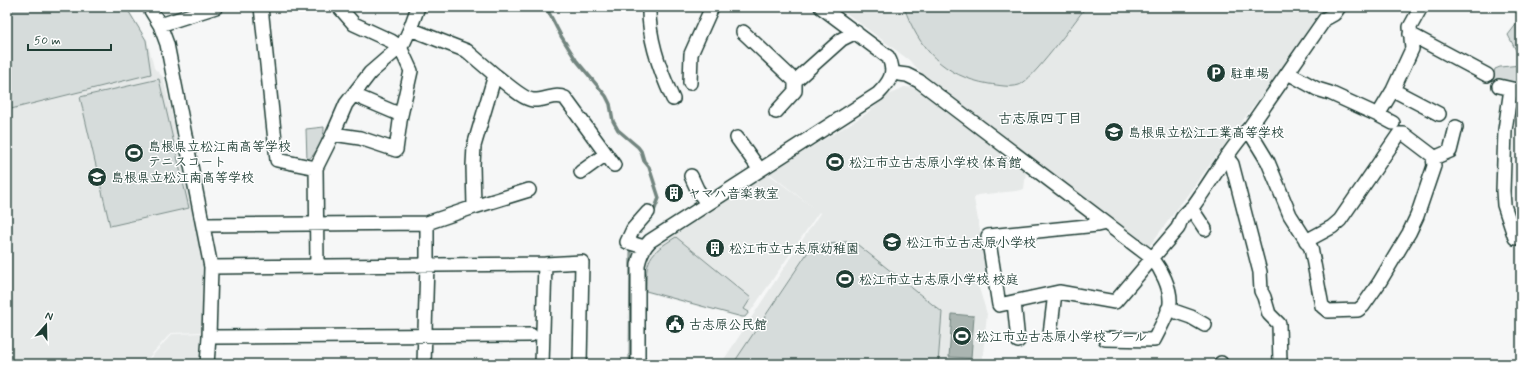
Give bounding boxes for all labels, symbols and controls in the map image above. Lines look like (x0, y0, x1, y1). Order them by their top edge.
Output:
scale bar (28, 26, 111, 52)
text: 50 m (34, 33, 61, 49)
parking icon: 駐車場 (1205, 62, 1227, 84)
place label: 駐車場 (1230, 66, 1269, 83)
district label: 古志原四丁目 (998, 110, 1082, 128)
school or university icon: 島根県立松江工業高等学校 (1103, 121, 1125, 143)
place label: 島根県立松江工業高等学校 (1128, 125, 1284, 142)
place label: 島根県立松江南高等学校 テニスコート (148, 139, 291, 171)
sports icon: 島根県立松江南高等学校 テニスコート (123, 142, 145, 164)
sports icon: 松江市立古志原小学校 体育館 (824, 151, 846, 173)
place label: 松江市立古志原小学校 体育館 (849, 155, 1022, 172)
school or university icon: 島根県立松江南高等学校 (86, 166, 108, 188)
place label: 島根県立松江南高等学校 (111, 170, 254, 187)
building icon: ヤマハ音楽教室 (663, 182, 685, 204)
place label: ヤマハ音楽教室 (688, 186, 779, 203)
school or university icon: 松江市立古志原小学校 (881, 231, 903, 253)
place label: 松江市立古志原小学校 (906, 235, 1036, 252)
building icon: 松江市立古志原幼稚園 (704, 237, 726, 259)
place label: 松江市立古志原幼稚園 (729, 241, 859, 258)
sports icon: 松江市立古志原小学校 校庭 (834, 268, 856, 290)
place label: 松江市立古志原小学校 校庭 (859, 272, 1019, 289)
north arrow (26, 305, 66, 345)
text: N (43, 309, 55, 324)
public building icon: 古志原公民館 (664, 313, 686, 335)
place label: 古志原公民館 (689, 317, 767, 334)
sports icon: 松江市立古志原小学校 プール (951, 325, 973, 347)
place label: 松江市立古志原小学校 プール (976, 329, 1147, 346)

